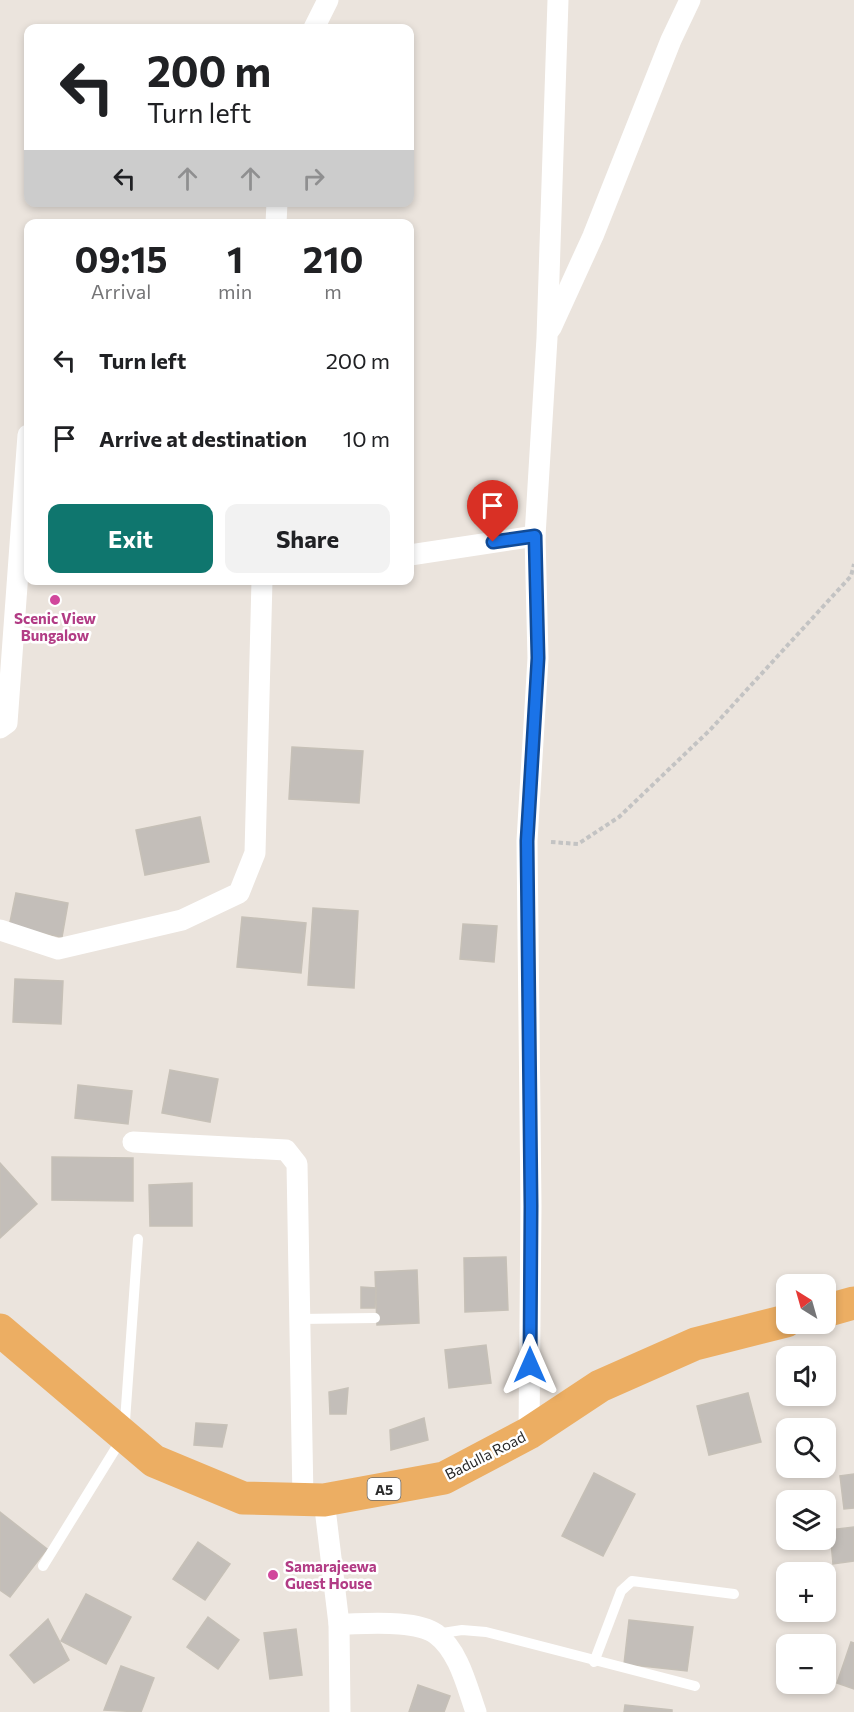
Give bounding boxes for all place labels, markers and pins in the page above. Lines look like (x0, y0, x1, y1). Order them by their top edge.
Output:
pin (467, 480, 518, 542)
marker: Scenic View Bungalow (48, 593, 62, 607)
place label: Scenic View Bungalow (14, 609, 97, 644)
place label: Samarajeewa Guest House (285, 1557, 377, 1592)
marker: Samarajeewa Guest House (266, 1568, 280, 1582)

